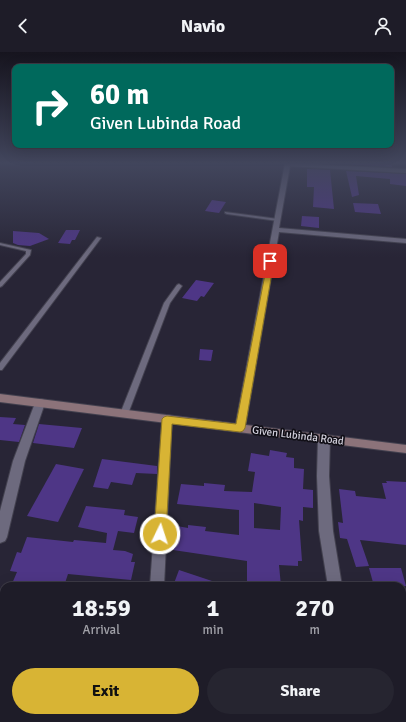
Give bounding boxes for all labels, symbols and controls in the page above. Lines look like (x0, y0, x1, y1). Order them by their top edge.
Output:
icon: back (12, 15, 34, 37)
text: Navio (181, 15, 225, 37)
icon: person (372, 15, 394, 37)
text: 60 m (90, 78, 149, 112)
icon: right (24, 80, 76, 132)
text: Given Lubinda Road (90, 112, 241, 134)
pin (253, 244, 287, 278)
icon: arrive (259, 250, 281, 272)
street label: Given Lubinda Road (251, 423, 345, 448)
position arrow (139, 513, 181, 555)
text: 18:59 (72, 593, 131, 623)
text: 1 (207, 593, 219, 623)
text: 270 (295, 593, 334, 623)
text: Arrival (83, 622, 120, 638)
text: min (203, 622, 224, 638)
text: m (310, 622, 320, 638)
button: Exit (12, 668, 199, 714)
button: Share (207, 668, 394, 714)

